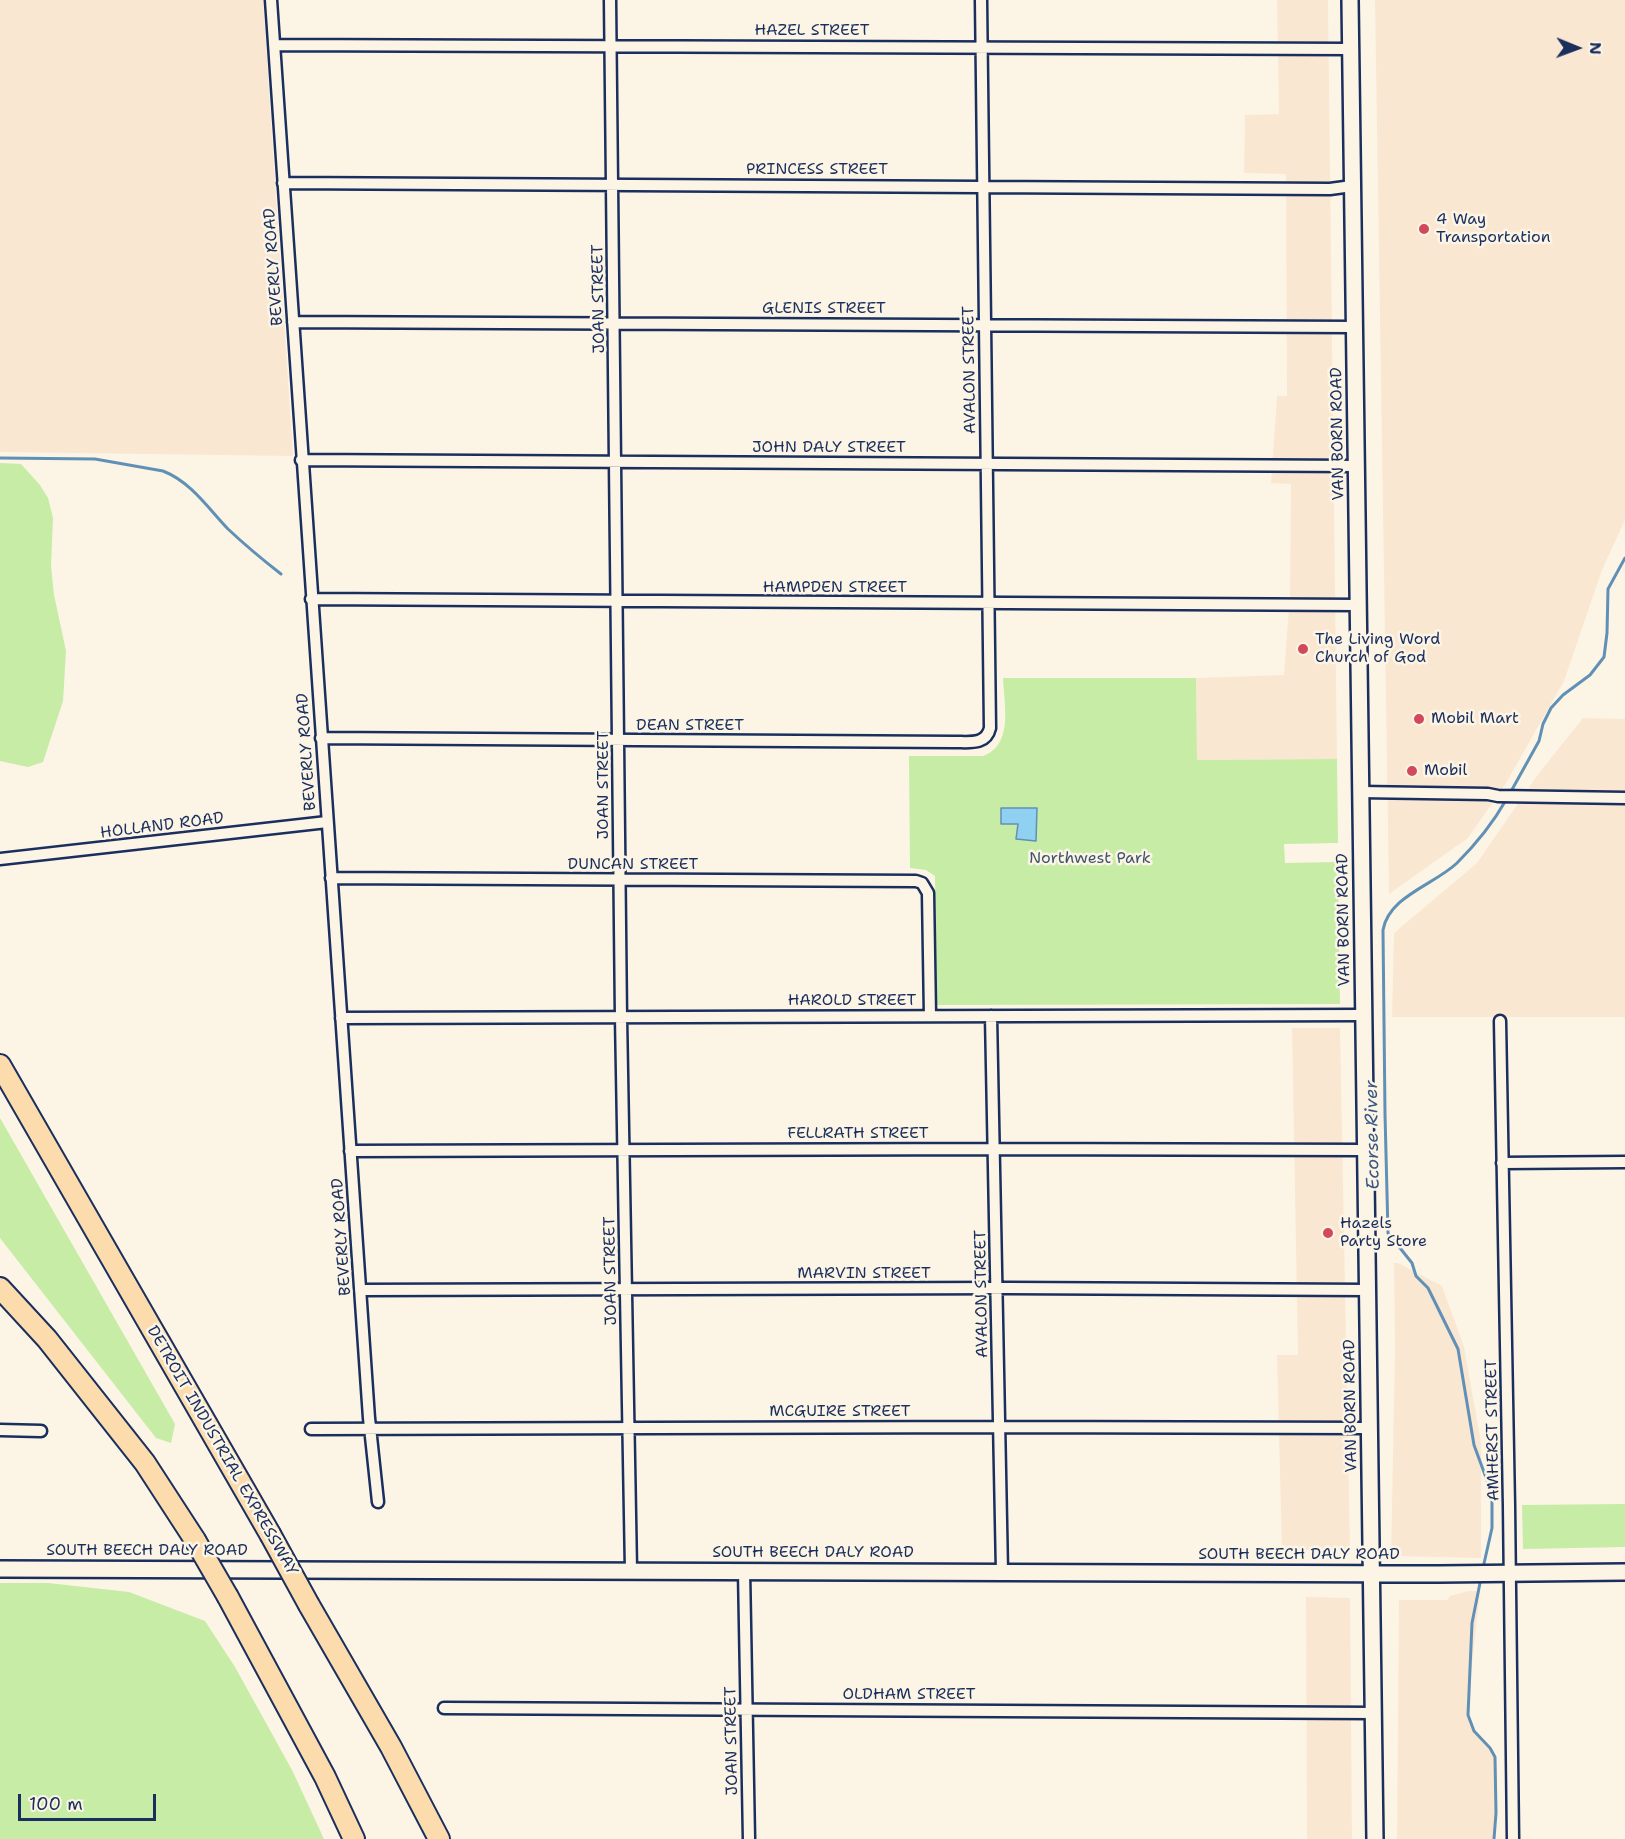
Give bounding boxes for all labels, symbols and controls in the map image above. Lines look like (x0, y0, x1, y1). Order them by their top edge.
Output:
north arrow (1547, 18, 1607, 78)
street label: HAZEL STREET (754, 21, 870, 41)
text: N (1585, 42, 1606, 55)
street label: PRINCESS STREET (746, 160, 888, 180)
street label: BEVERLY ROAD (260, 207, 288, 327)
place label: 4 Way Transportation (1436, 210, 1551, 248)
marker: 4 Way Transportation (1417, 222, 1431, 236)
street label: JOAN STREET (588, 244, 610, 354)
street label: GLENIS STREET (762, 299, 886, 319)
street label: AVALON STREET (959, 306, 981, 434)
street label: VAN BORN ROAD (1327, 367, 1349, 501)
street label: JOHN DALY STREET (752, 438, 906, 458)
street label: HAMPDEN STREET (763, 578, 907, 598)
place label: The Living Word Church of God (1315, 630, 1440, 668)
marker: The Living Word Church of God (1296, 642, 1310, 656)
street label: BEVERLY ROAD (293, 692, 321, 812)
place label: Mobil Mart (1431, 709, 1519, 729)
marker: Mobil Mart (1412, 712, 1426, 726)
street label: DEAN STREET (636, 716, 744, 736)
street label: JOAN STREET (594, 731, 614, 839)
place label: Mobil (1424, 761, 1467, 781)
marker: Mobil (1405, 764, 1419, 778)
street label: HOLLAND ROAD (99, 809, 225, 843)
park label: Northwest Park (1029, 849, 1151, 869)
street label: VAN BORN ROAD (1333, 853, 1355, 987)
street label: DUNCAN STREET (568, 855, 698, 875)
street label: HAROLD STREET (788, 991, 916, 1011)
water label: Ecorse River (1361, 1080, 1385, 1190)
street label: FELLRATH STREET (787, 1124, 929, 1144)
street label: BEVERLY ROAD (328, 1177, 356, 1297)
place label: Hazels Party Store (1340, 1214, 1427, 1252)
street label: JOAN STREET (600, 1216, 622, 1326)
marker: Hazels Party Store (1321, 1226, 1335, 1240)
street label: AVALON STREET (971, 1230, 993, 1358)
street label: MARVIN STREET (797, 1264, 931, 1284)
street label: DETROIT INDUSTRIAL EXPRESSWAY (142, 1323, 302, 1579)
street label: VAN BORN ROAD (1340, 1339, 1362, 1473)
street label: AMHERST STREET (1482, 1359, 1504, 1501)
street label: MCGUIRE STREET (769, 1402, 911, 1422)
street label: SOUTH BEECH DALY ROAD (46, 1541, 248, 1561)
street label: SOUTH BEECH DALY ROAD (712, 1543, 914, 1563)
street label: SOUTH BEECH DALY ROAD (1198, 1545, 1400, 1565)
street label: OLDHAM STREET (842, 1685, 976, 1705)
street label: JOAN STREET (721, 1686, 743, 1796)
scale bar (21, 1782, 159, 1820)
text: 100 m (29, 1792, 83, 1816)

